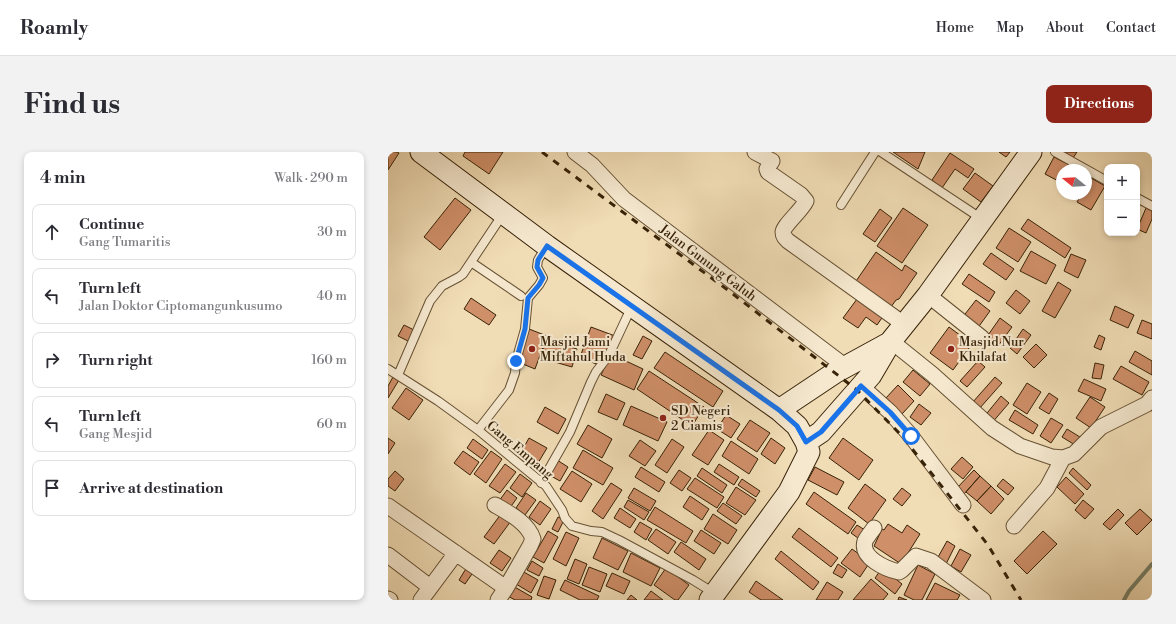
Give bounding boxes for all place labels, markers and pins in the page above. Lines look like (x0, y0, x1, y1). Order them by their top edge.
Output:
place label: Masjid Jami Miftahul Huda (540, 334, 626, 365)
place label: Masjid Nur Khilafat (959, 334, 1024, 365)
marker: Masjid Jami Miftahul Huda (527, 344, 537, 354)
marker: Masjid Nur Khilafat (946, 344, 956, 354)
place label: SD Negeri 2 Ciamis (671, 403, 731, 434)
marker: SD Negeri 2 Ciamis (658, 413, 668, 423)

